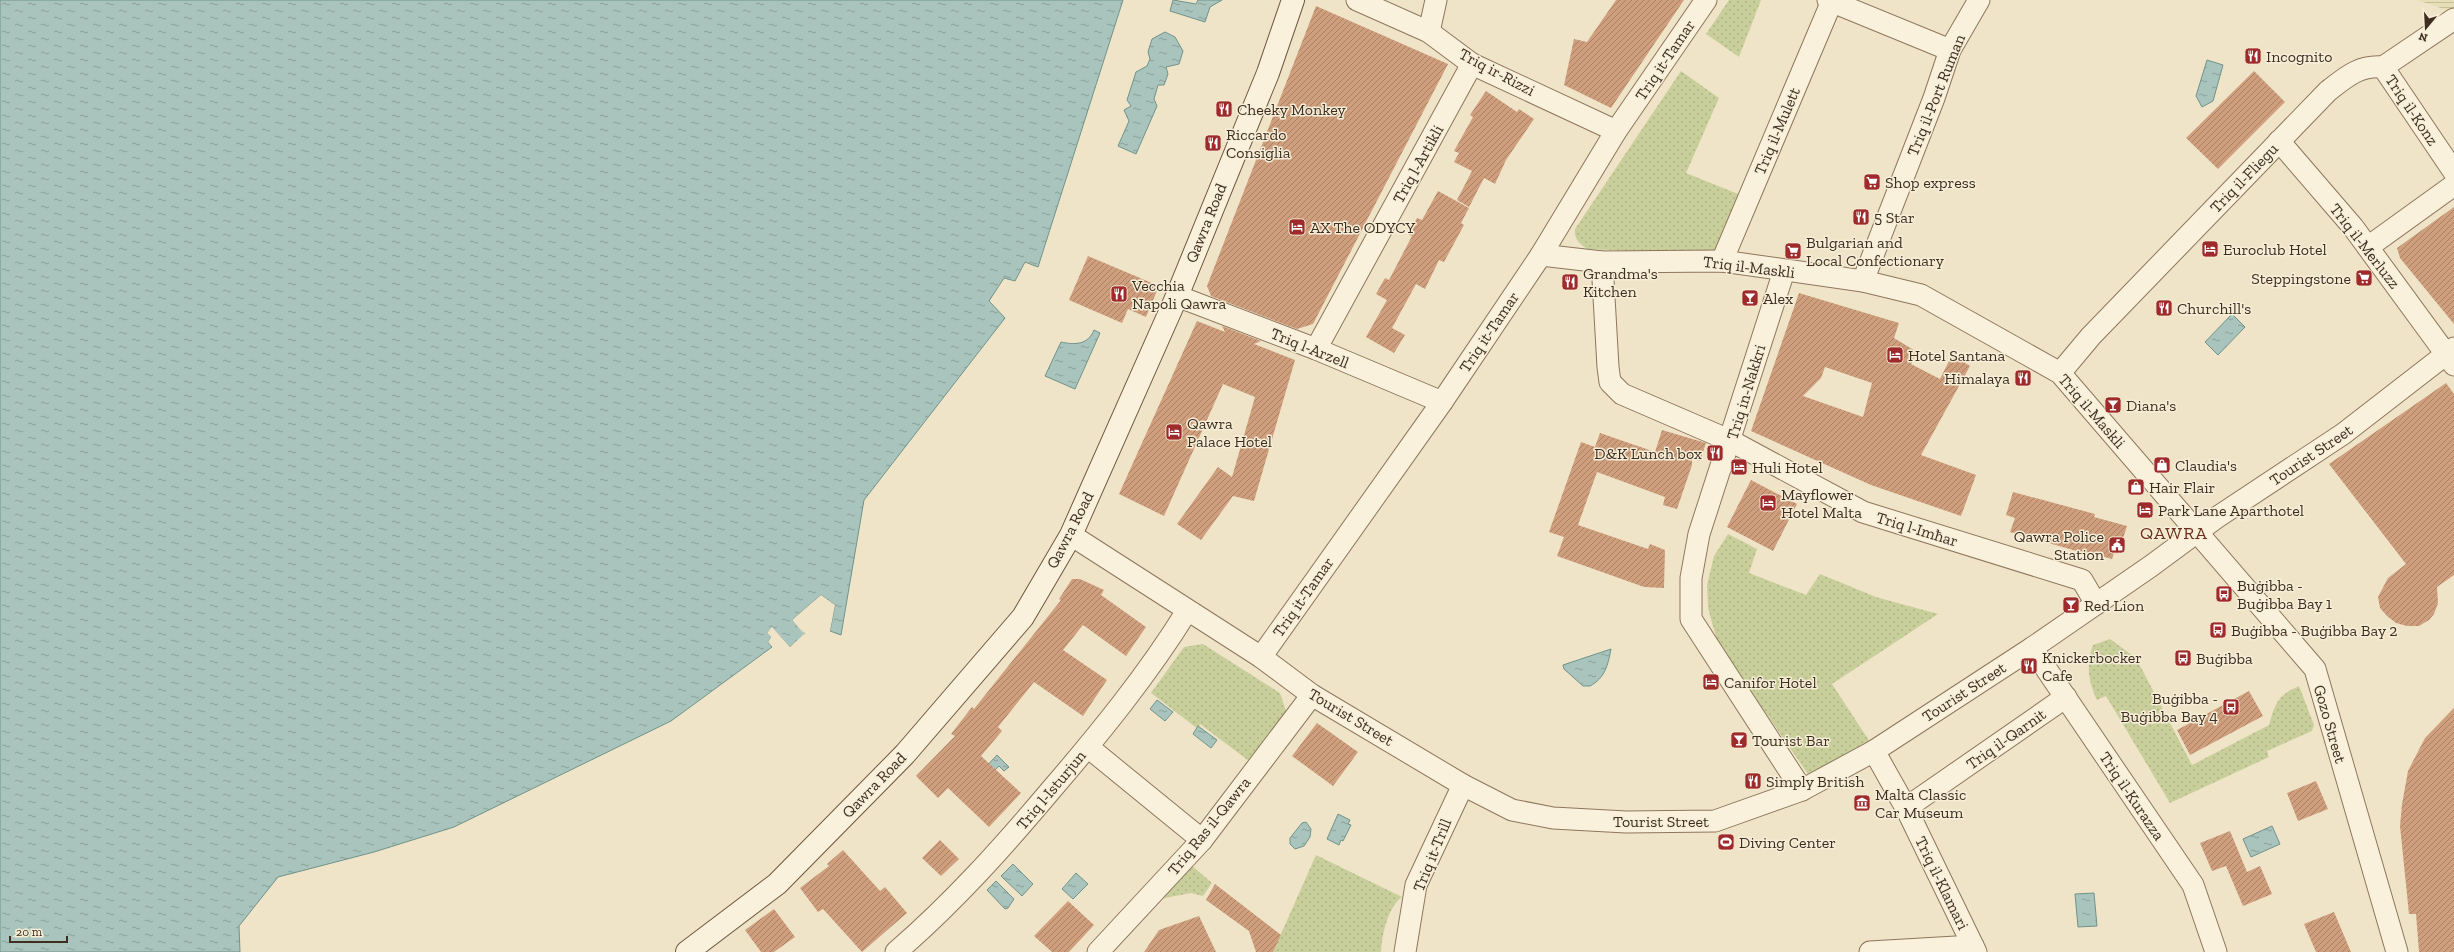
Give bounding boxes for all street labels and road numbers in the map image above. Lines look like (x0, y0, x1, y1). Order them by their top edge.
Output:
street label: Triq it-Tamar (1631, 16, 1699, 104)
street label: Triq il-Port Ruman (1903, 31, 1969, 159)
street label: Triq ir-Rizzi (1456, 44, 1539, 100)
street label: Triq il-Konz (2381, 71, 2443, 149)
street label: Triq il-Mulett (1750, 84, 1804, 178)
street label: Triq l-Artikli (1389, 121, 1448, 207)
street label: Triq il-Fliegu (2206, 139, 2282, 217)
street label: Qawra Road (1181, 180, 1231, 265)
street label: Triq il-Merluzz (2326, 200, 2404, 292)
street label: Triq il-Maskli (1702, 252, 1797, 282)
street label: Triq it-Tamar (1455, 288, 1523, 376)
street label: Triq l-Arzell (1268, 324, 1352, 372)
street label: Triq in-Nakkri (1722, 342, 1770, 442)
street label: Triq il-Maskli (2054, 370, 2130, 453)
street label: Tourist Street (2266, 420, 2356, 490)
street label: Qawra Road (1042, 488, 1098, 572)
street label: Triq l-Imħar (1874, 508, 1961, 551)
street label: Triq it-Tamar (1268, 553, 1338, 641)
street label: Tourist Street (1919, 658, 2009, 726)
street label: Gozo Street (2310, 683, 2350, 765)
street label: Tourist Street (1305, 684, 1397, 750)
street label: Triq il-Qarnit (1963, 705, 2050, 773)
street label: Triq l-Isturjun (1012, 746, 1090, 834)
street label: Qawra Road (838, 748, 910, 822)
street label: Triq il-Kurazza (2095, 748, 2169, 844)
street label: Triq Ras il-Qawra (1163, 773, 1255, 879)
street label: Tourist Street (1613, 812, 1709, 831)
street label: Triq it-Trill (1409, 816, 1455, 894)
street label: Triq il-Klamari (1911, 833, 1973, 933)

